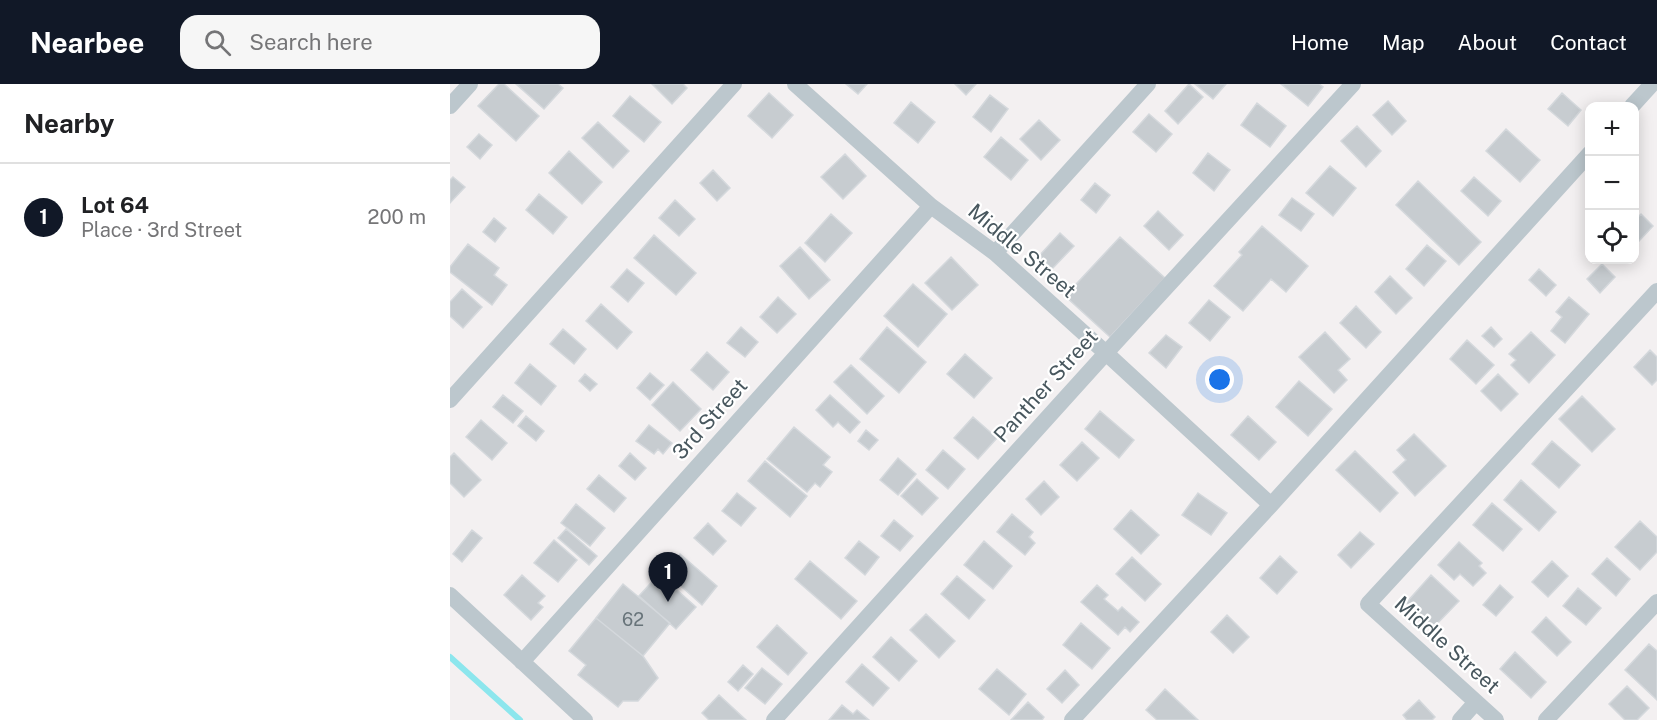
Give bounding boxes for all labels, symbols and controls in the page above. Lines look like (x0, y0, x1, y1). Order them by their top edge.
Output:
search box (180, 15, 600, 69)
text: Nearbee (30, 26, 144, 59)
icon: search (201, 26, 234, 59)
text: Search here (249, 29, 373, 55)
text: Home (1291, 30, 1349, 55)
text: Map (1382, 30, 1425, 55)
text: About (1458, 30, 1517, 55)
text: Contact (1550, 30, 1627, 55)
map controls (1585, 102, 1639, 264)
button: + (1585, 102, 1639, 156)
text: Nearby (24, 108, 114, 139)
button: − (1585, 156, 1639, 210)
text: Lot 64 (81, 192, 149, 218)
street label: Middle Street (963, 198, 1081, 303)
text: 1 (39, 205, 48, 229)
text: 200 m (368, 205, 426, 229)
button: locate (1585, 210, 1639, 264)
text: Place · 3rd Street (81, 218, 242, 242)
street label: Panther Street (988, 324, 1103, 447)
your location (1205, 365, 1234, 394)
street label: 3rd Street (667, 373, 752, 464)
pin: 1 (648, 552, 688, 602)
street label: Middle Street (1390, 591, 1505, 698)
house number: 62 (622, 609, 644, 630)

